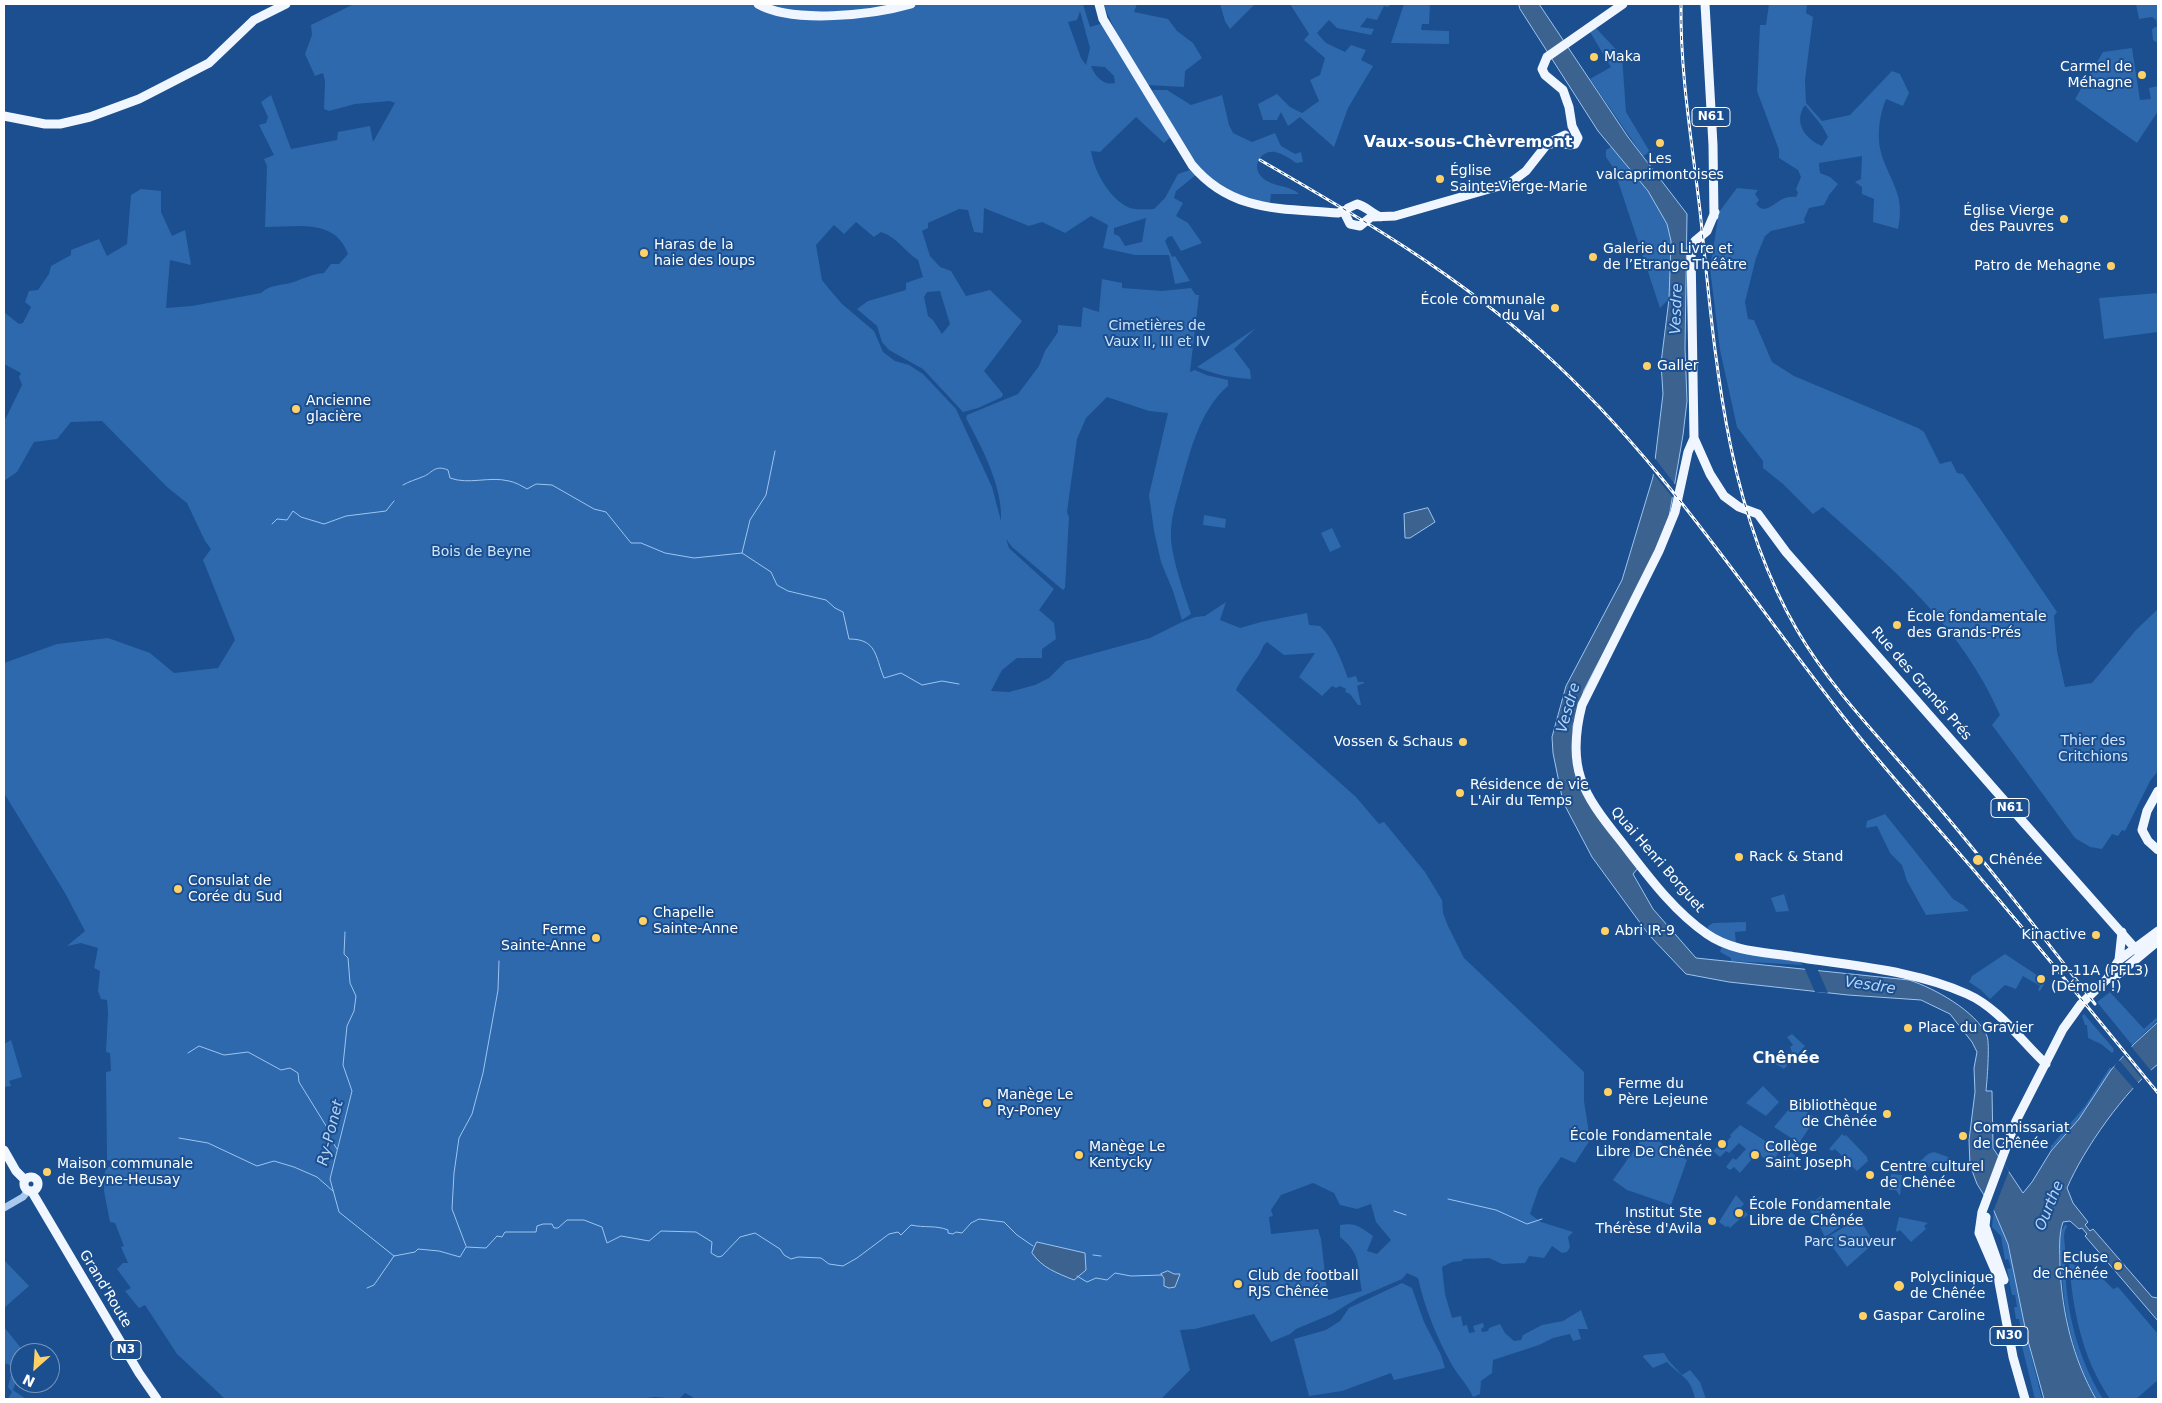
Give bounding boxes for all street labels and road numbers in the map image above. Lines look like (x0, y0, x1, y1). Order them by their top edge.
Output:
road number: N61 (1692, 108, 1730, 126)
street label: Rue des Grands Prés (1867, 624, 1975, 744)
road number: N61 (1991, 798, 2029, 818)
street label: Quai Henri Borguet (1607, 804, 1707, 916)
street label: Grand'Route (75, 1247, 135, 1331)
road number: N30 (1990, 1326, 2028, 1345)
road number: N3 (111, 1340, 141, 1360)

